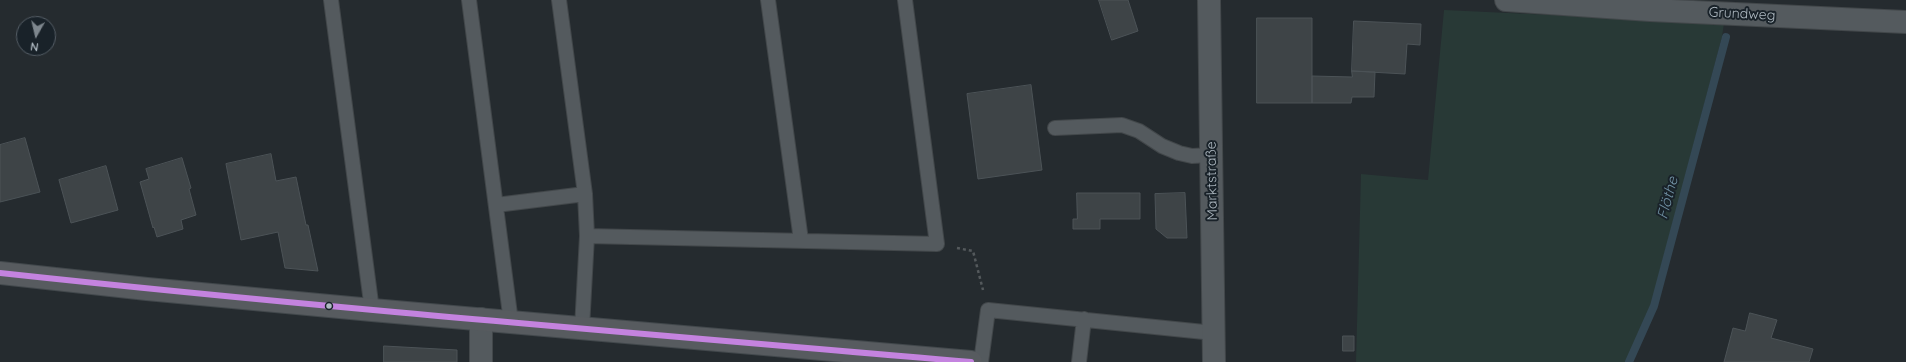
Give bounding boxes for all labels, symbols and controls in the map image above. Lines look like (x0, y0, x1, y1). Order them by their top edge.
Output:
street label: Grundweg (1708, 4, 1776, 24)
north arrow (16, 16, 56, 56)
text: N (29, 39, 39, 54)
street label: Marktstraße (1203, 141, 1221, 221)
water label: Flöthe (1654, 175, 1682, 221)
unlabelled marker (324, 301, 334, 311)

